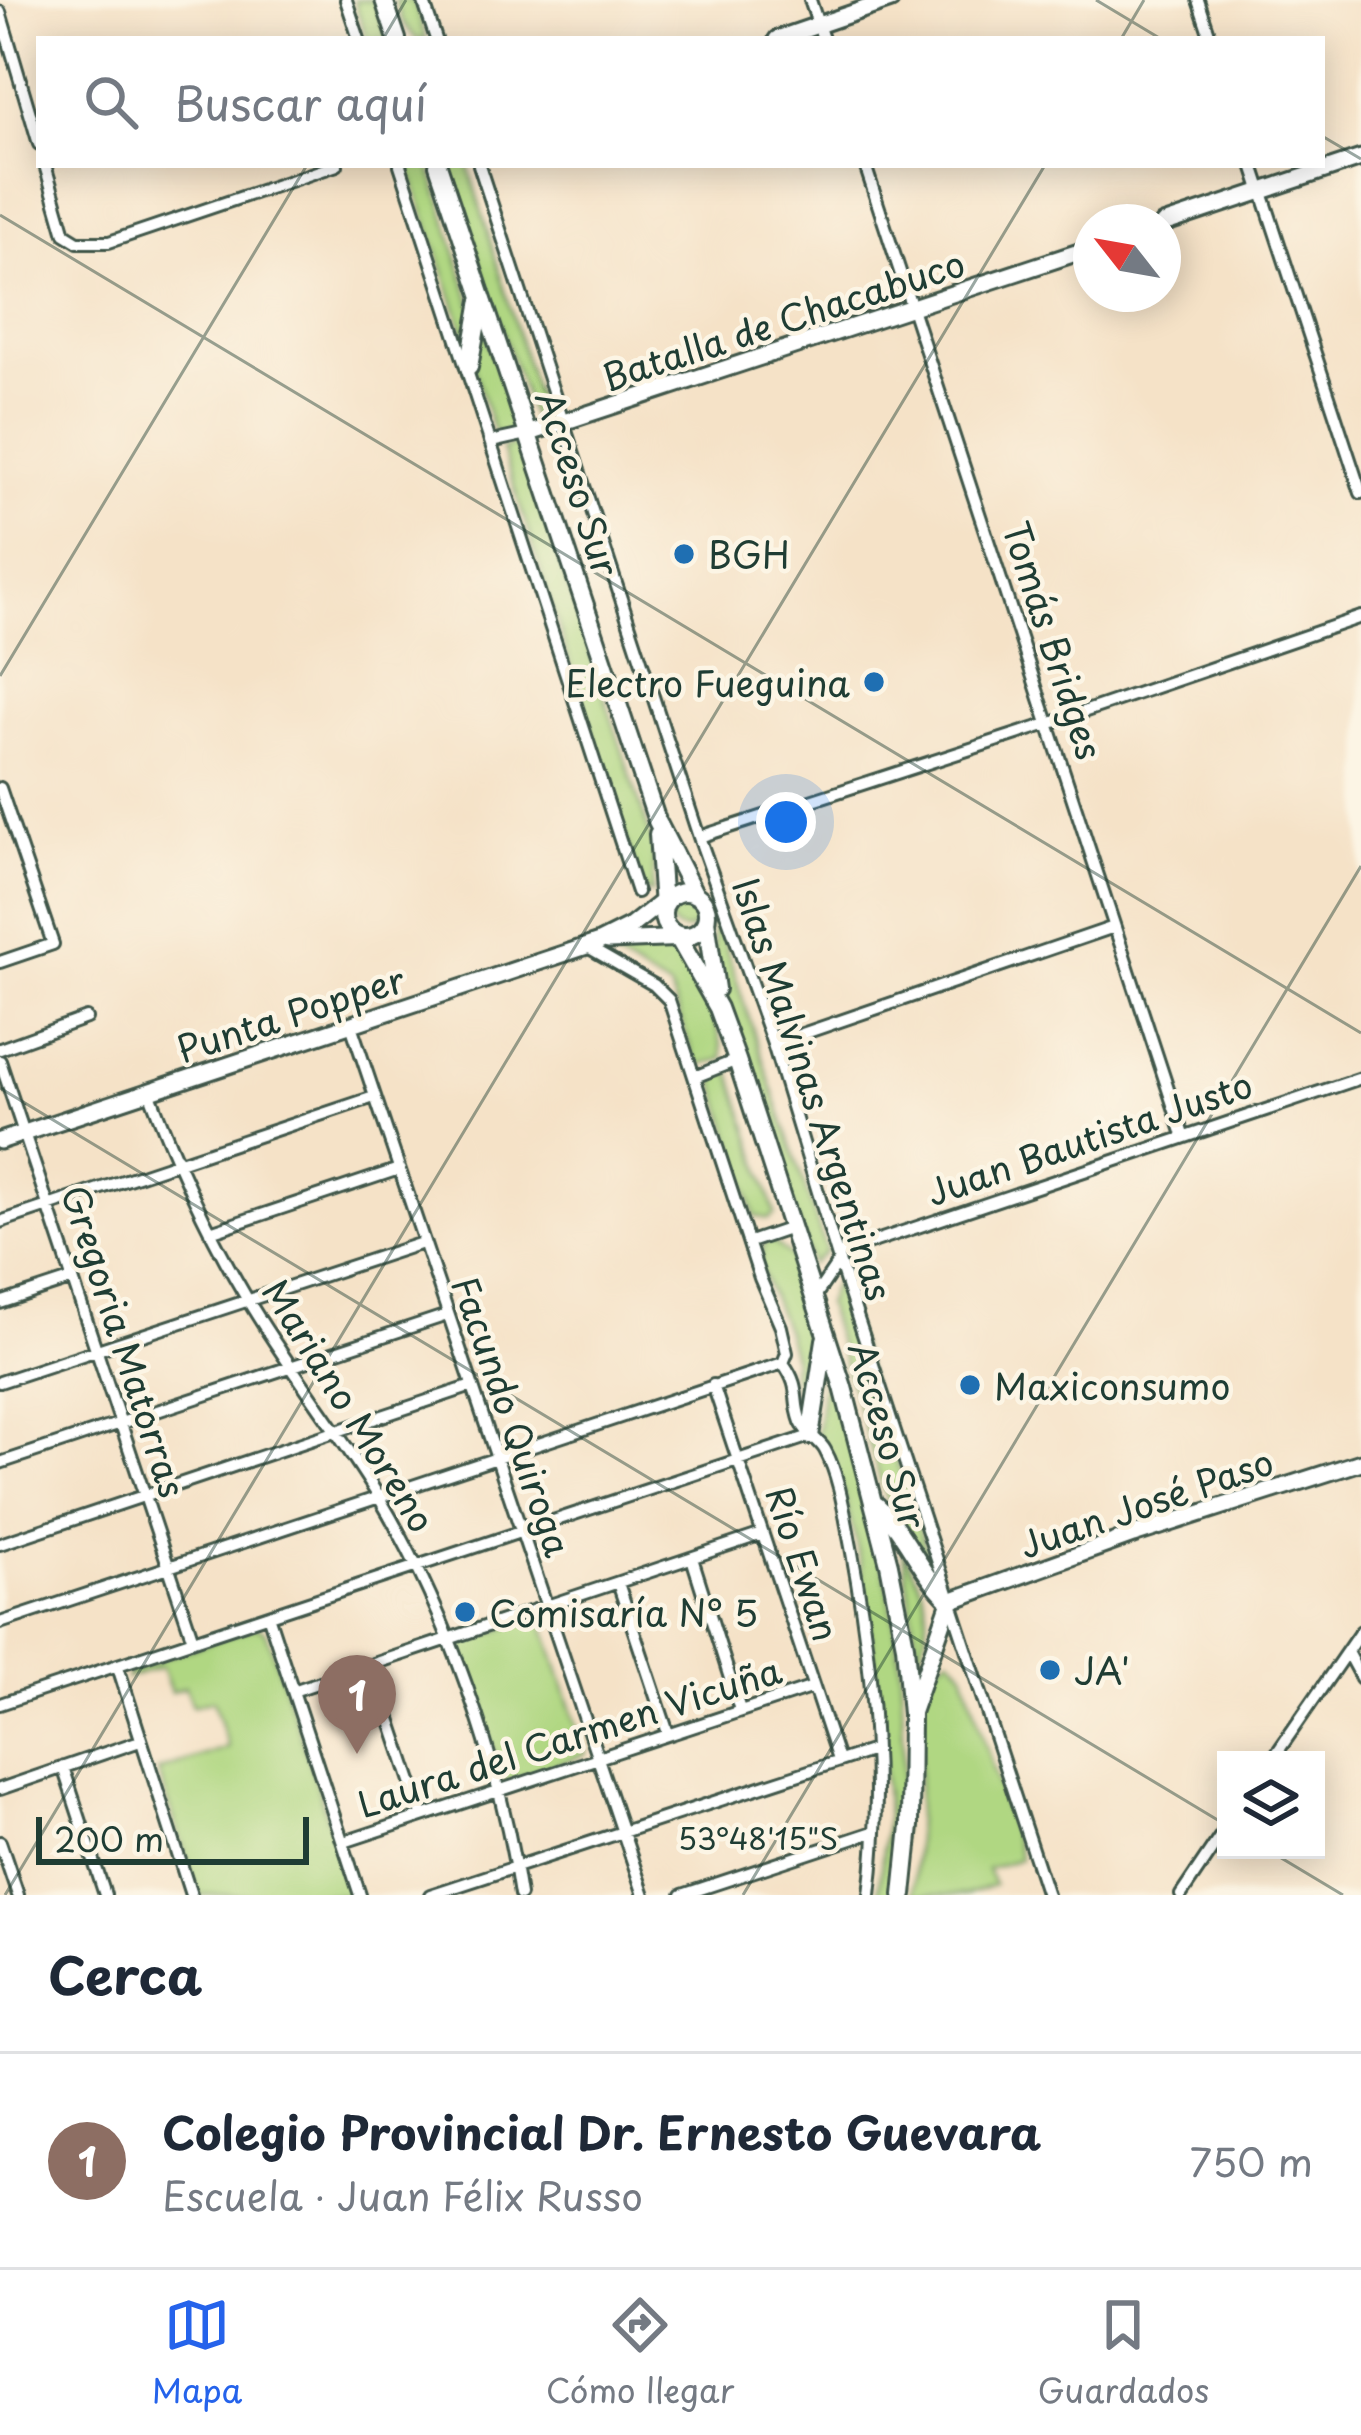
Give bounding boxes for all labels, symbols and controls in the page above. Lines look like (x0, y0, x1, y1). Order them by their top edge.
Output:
search box (36, 36, 1325, 168)
text: Buscar aquí (174, 68, 427, 136)
icon: search (78, 69, 144, 135)
north arrow (1073, 204, 1181, 312)
street label: Batalla de Chacabuco (595, 235, 971, 403)
street label: Acceso Sur (524, 383, 635, 583)
street label: Tomás Bridges (990, 514, 1118, 766)
place label: BGH (708, 527, 790, 581)
marker: BGH (671, 541, 697, 567)
place label: Electro Fueguina (565, 655, 850, 709)
marker: Electro Fueguina (861, 669, 887, 695)
your location (756, 792, 816, 852)
street label: Islas Malvinas Argentinas (720, 871, 908, 1307)
street label: Punta Popper (169, 950, 412, 1075)
street label: Juan Bautista Justo (919, 1056, 1259, 1218)
street label: Gregoria Matorras (49, 1178, 201, 1504)
street label: Mariano Moreno (250, 1268, 450, 1542)
street label: Facundo Quiroga (440, 1269, 586, 1564)
street label: Acceso Sur (837, 1335, 942, 1535)
place label: Maxiconsumo (994, 1358, 1230, 1412)
marker: Maxiconsumo (957, 1372, 983, 1398)
street label: Juan José Paso (1012, 1433, 1280, 1571)
street label: Río Ewan (754, 1478, 854, 1648)
place label: Comisaría N° 5 (489, 1585, 758, 1639)
marker: Comisaría N° 5 (452, 1599, 478, 1625)
street label: Laura del Carmen Vicuña (350, 1642, 788, 1830)
place label: JA' (1074, 1643, 1130, 1697)
pin: 1 (318, 1655, 396, 1754)
marker: JA' (1037, 1657, 1063, 1683)
map controls (1217, 1751, 1325, 1859)
button: layers (1217, 1751, 1325, 1859)
scale bar (36, 1811, 309, 1864)
text: 200 m (54, 1813, 164, 1863)
text: 53°48'15"S (678, 1815, 838, 1860)
text: Cerca (48, 1935, 202, 2012)
text: Colegio Provincial Dr. Ernesto Guevara (162, 2097, 1041, 2165)
text: 1 (78, 2131, 96, 2190)
text: 750 m (1190, 2131, 1313, 2190)
text: Escuela · Juan Félix Russo (162, 2165, 643, 2224)
tab: Mapa (152, 2292, 242, 2414)
tab: Cómo llegar (546, 2292, 734, 2414)
tab: Guardados (1038, 2292, 1209, 2414)

